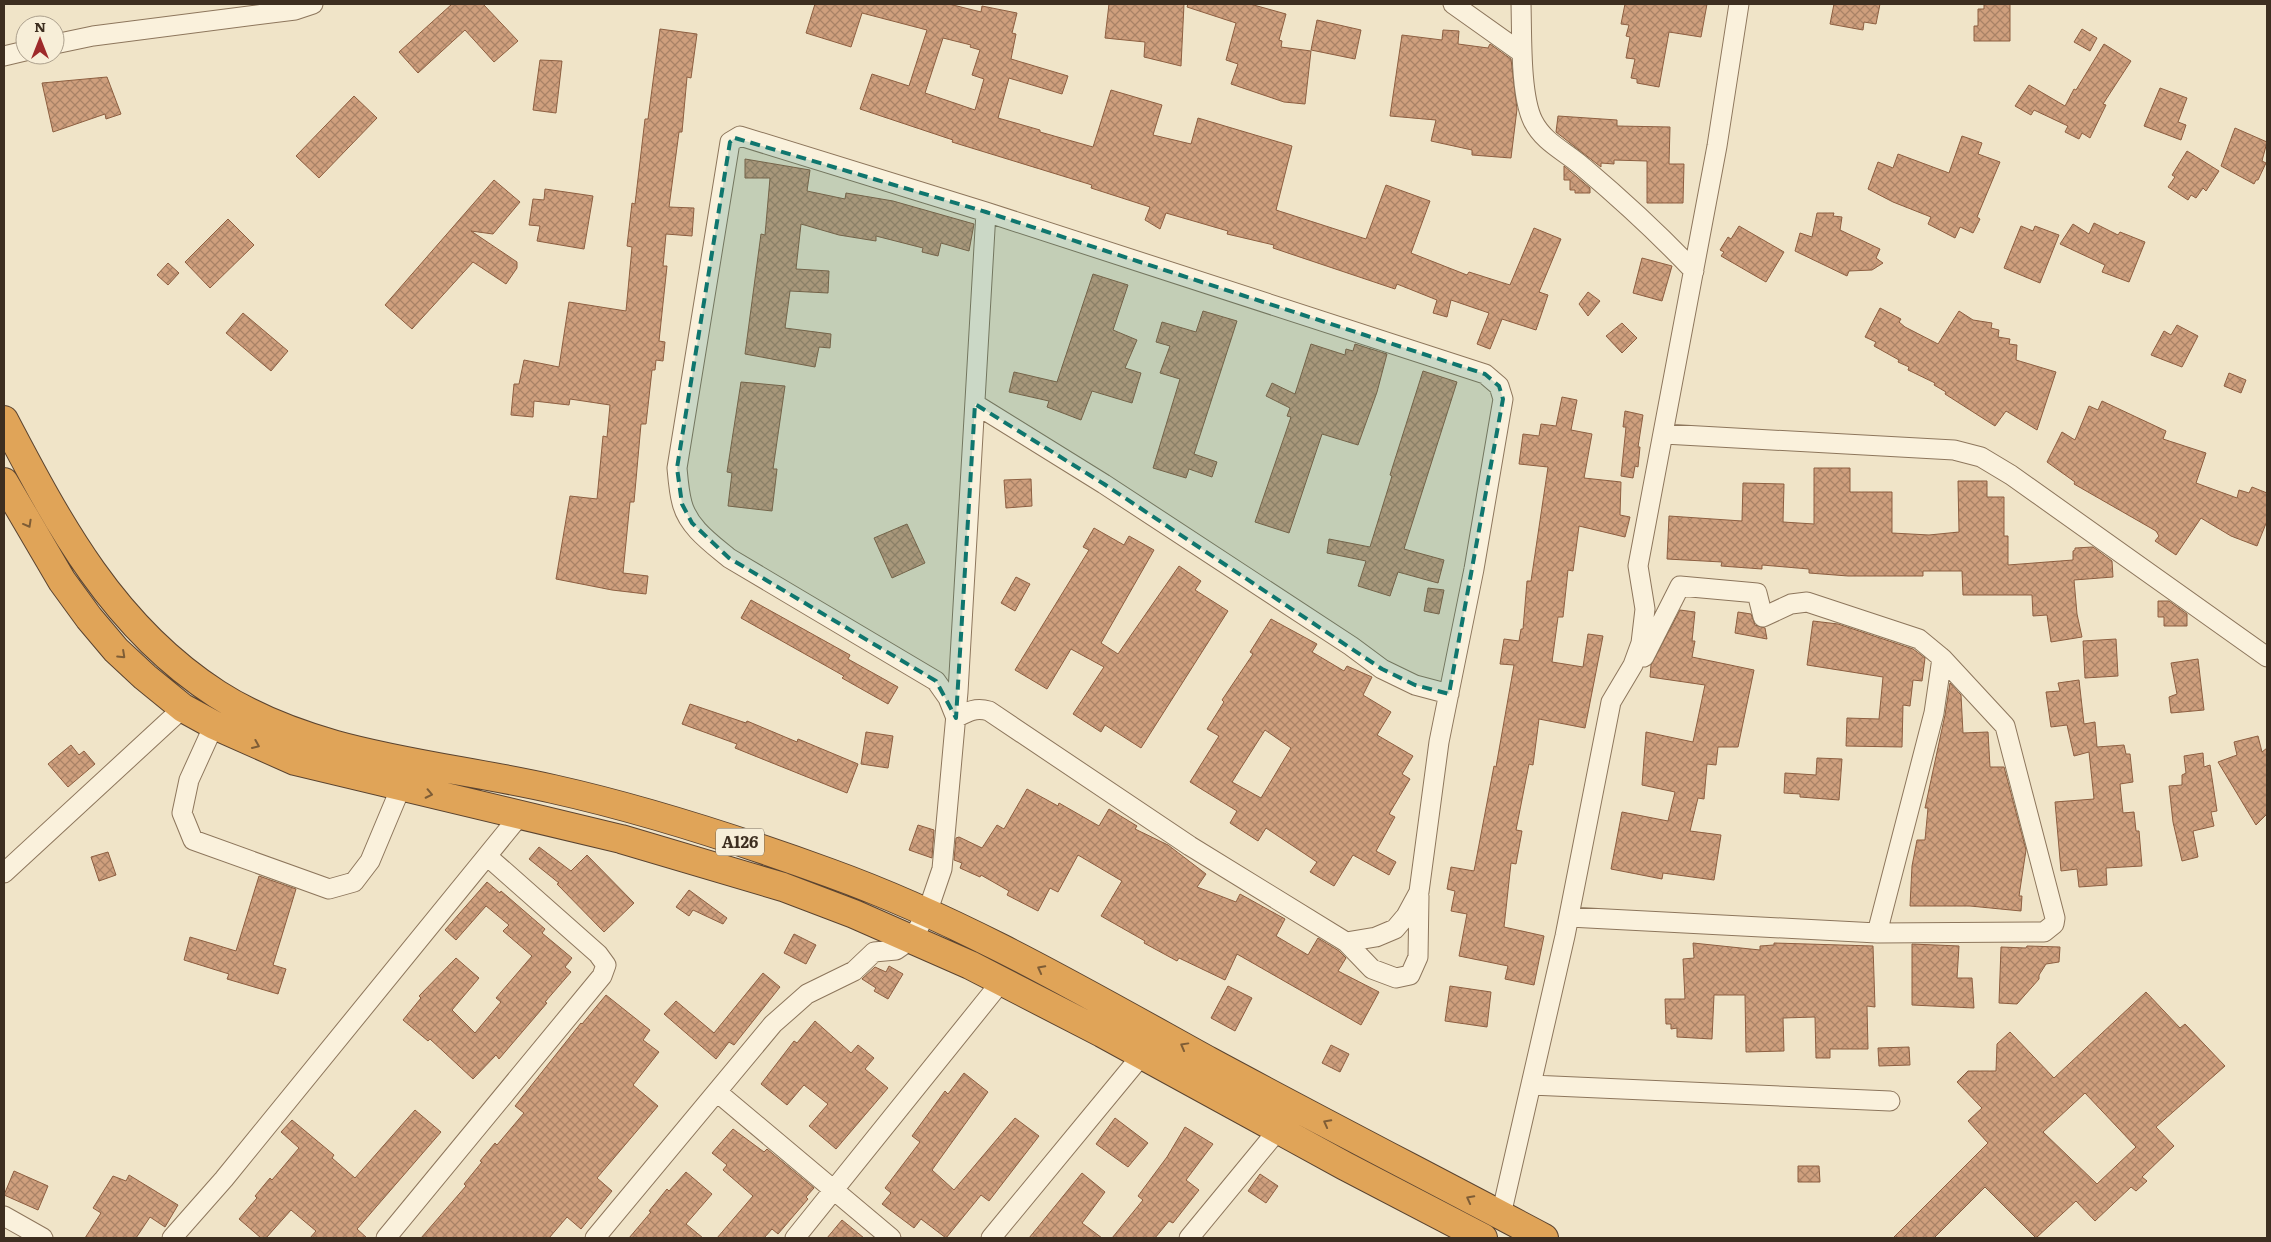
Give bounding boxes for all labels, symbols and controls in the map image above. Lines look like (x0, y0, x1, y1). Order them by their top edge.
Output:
north arrow (15, 15, 65, 65)
text: N (34, 16, 46, 36)
one-way arrow (21, 519, 31, 528)
one-way arrow (117, 649, 126, 658)
one-way arrow (251, 739, 260, 749)
one-way arrow (425, 788, 434, 799)
road number: A126 (716, 829, 764, 856)
one-way arrow (1037, 965, 1046, 975)
one-way arrow (1180, 1043, 1189, 1053)
one-way arrow (1323, 1119, 1332, 1129)
one-way arrow (1467, 1195, 1476, 1205)

